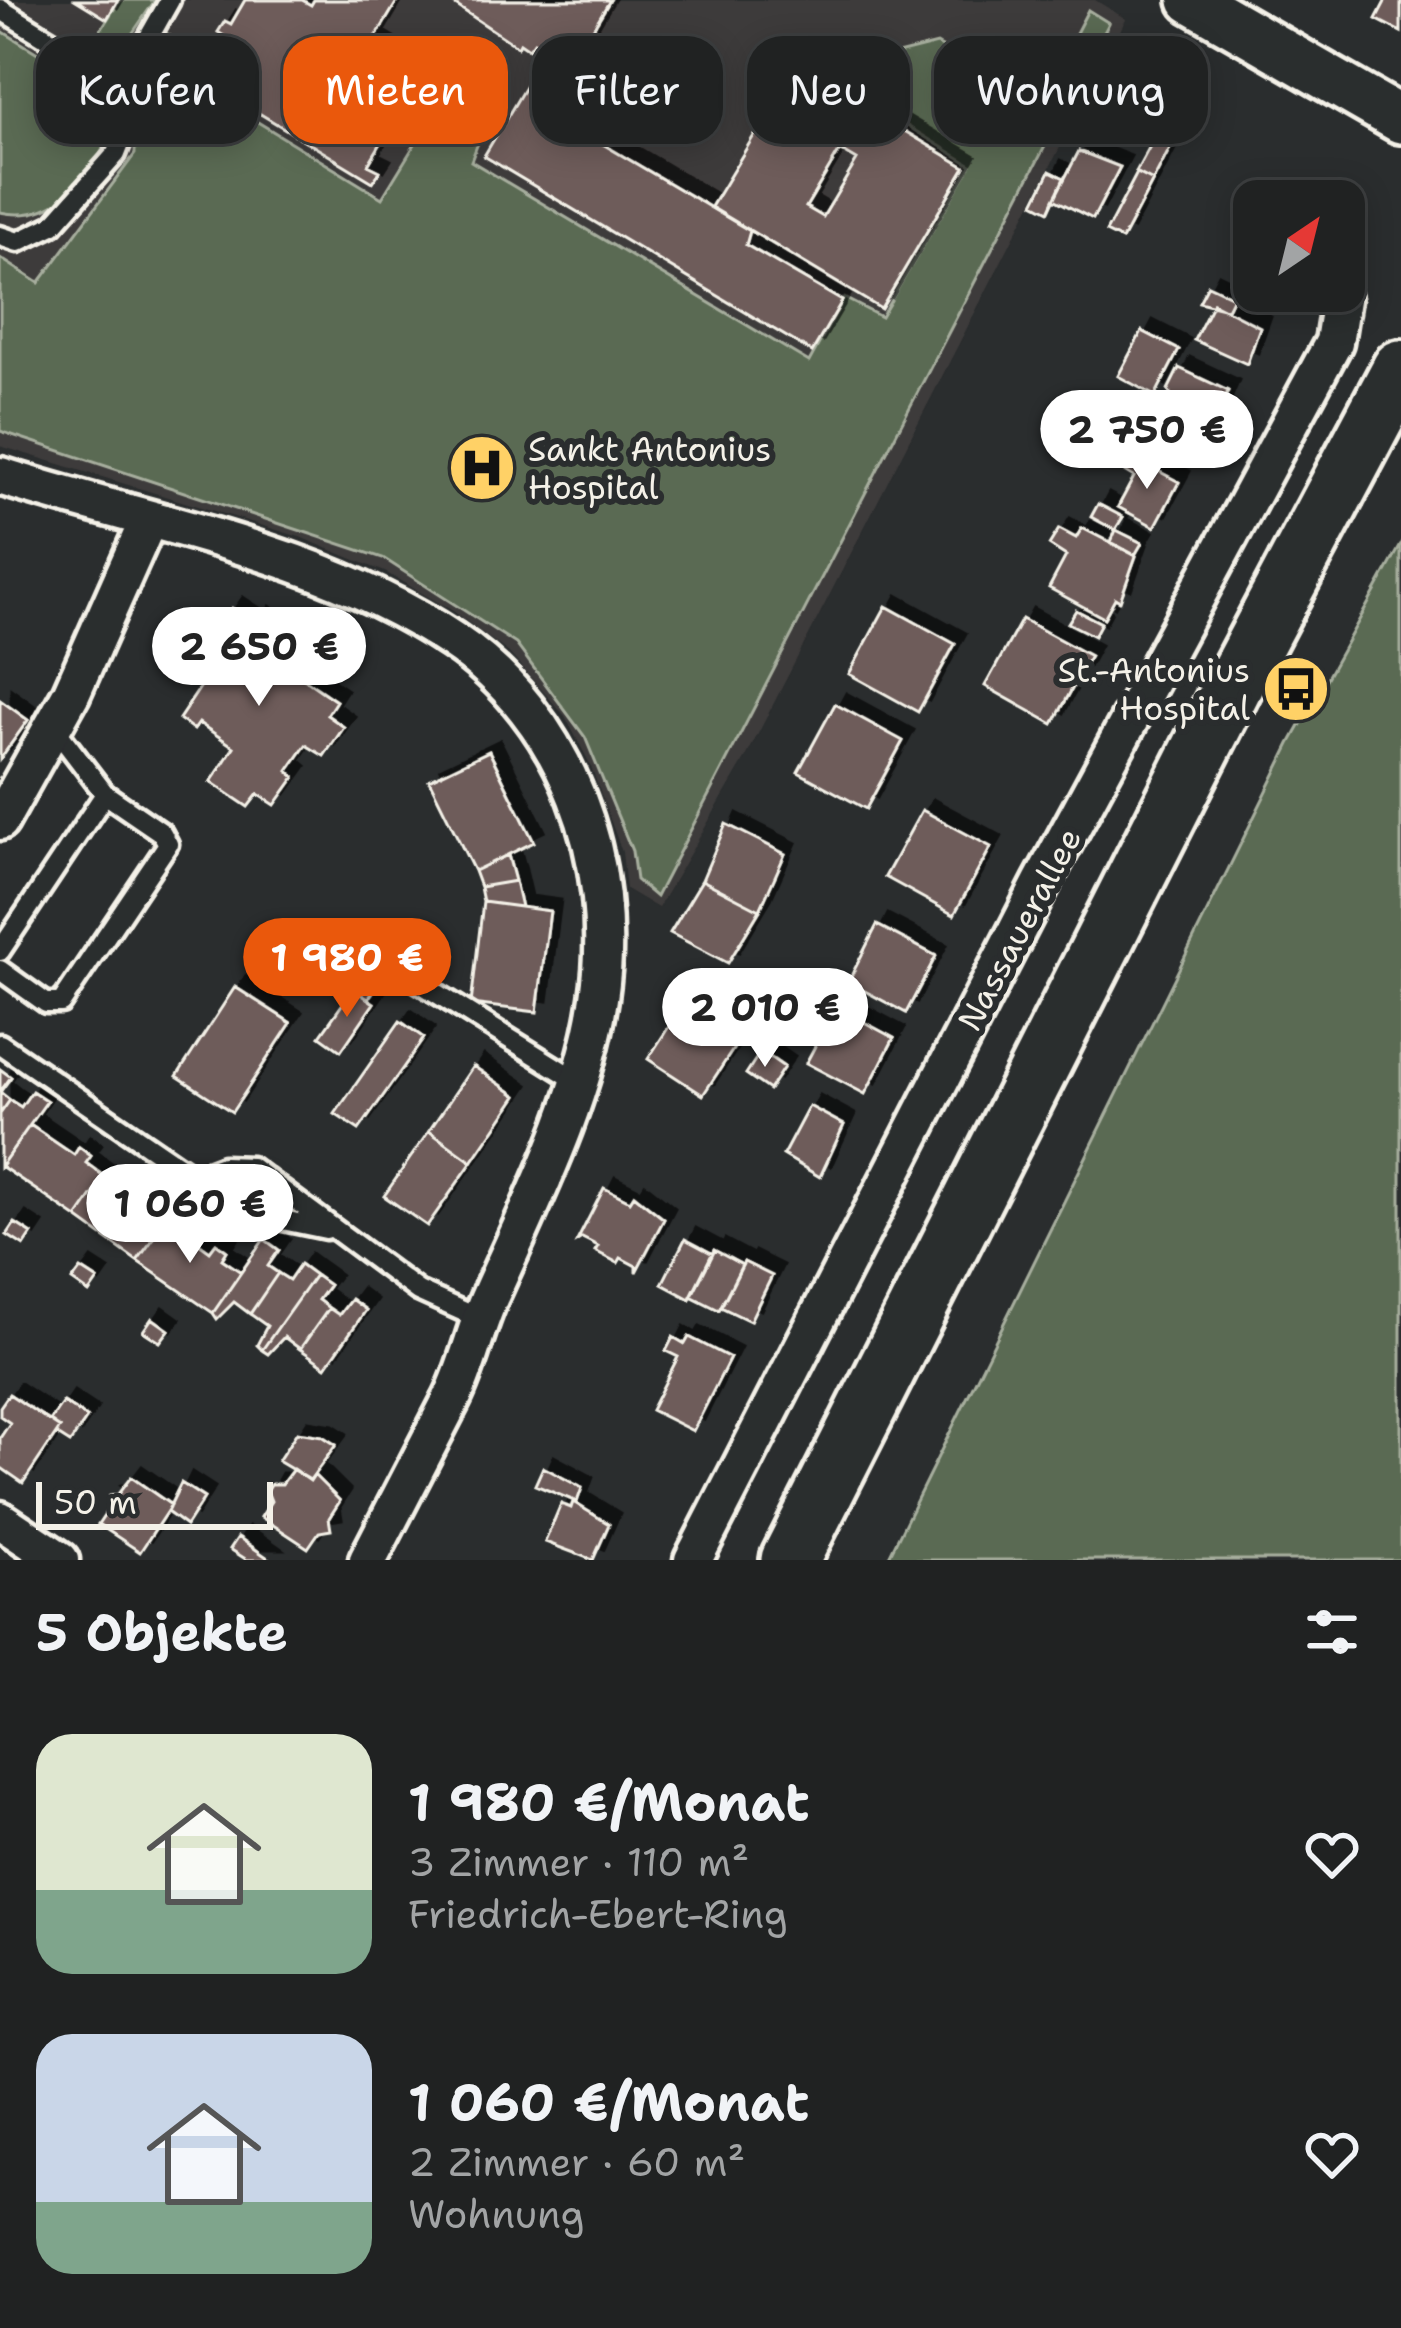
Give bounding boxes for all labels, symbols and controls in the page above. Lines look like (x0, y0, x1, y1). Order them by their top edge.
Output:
chip: Kaufen (36, 36, 259, 144)
chip: Mieten (283, 36, 508, 144)
chip: Filter (532, 36, 723, 144)
chip: Neu (747, 36, 910, 144)
chip: Wohnung (934, 36, 1208, 144)
north arrow (1233, 180, 1365, 312)
map controls (1233, 180, 1365, 312)
pin: 2 750 € (1036, 390, 1258, 492)
text: 2 750 € (1067, 403, 1227, 455)
place label: Sankt Antonius Hospital (528, 427, 771, 510)
hospital icon: Sankt Antonius Hospital (447, 433, 517, 503)
pin: 2 650 € (148, 607, 370, 709)
text: 2 650 € (179, 620, 339, 672)
place label: St.-Antonius Hospital (1058, 648, 1250, 731)
bus stop icon: St.-Antonius Hospital (1261, 654, 1331, 724)
street label: Nassauerallee (947, 820, 1092, 1039)
pin: 1 980 € (236, 918, 458, 1020)
text: 1 980 € (270, 931, 424, 983)
pin: 2 010 € (654, 968, 876, 1070)
text: 2 010 € (689, 981, 841, 1033)
pin: 1 060 € (79, 1164, 301, 1266)
text: 1 060 € (113, 1177, 267, 1229)
scale bar (36, 1476, 273, 1529)
text: 50 m (54, 1480, 137, 1525)
text: 5 Objekte (36, 1598, 288, 1666)
icon: filters (1299, 1599, 1365, 1665)
text: 1 980 €/Monat (408, 1768, 810, 1836)
icon: home (132, 1782, 276, 1926)
icon: heart (1299, 1821, 1365, 1887)
text: 3 Zimmer · 110 m² (408, 1836, 749, 1888)
text: Friedrich-Ebert-Ring (408, 1888, 788, 1940)
text: 1 060 €/Monat (408, 2068, 809, 2136)
icon: home (132, 2082, 276, 2226)
icon: heart (1299, 2121, 1365, 2187)
text: 2 Zimmer · 60 m² (408, 2136, 745, 2188)
text: Wohnung (408, 2188, 584, 2240)

